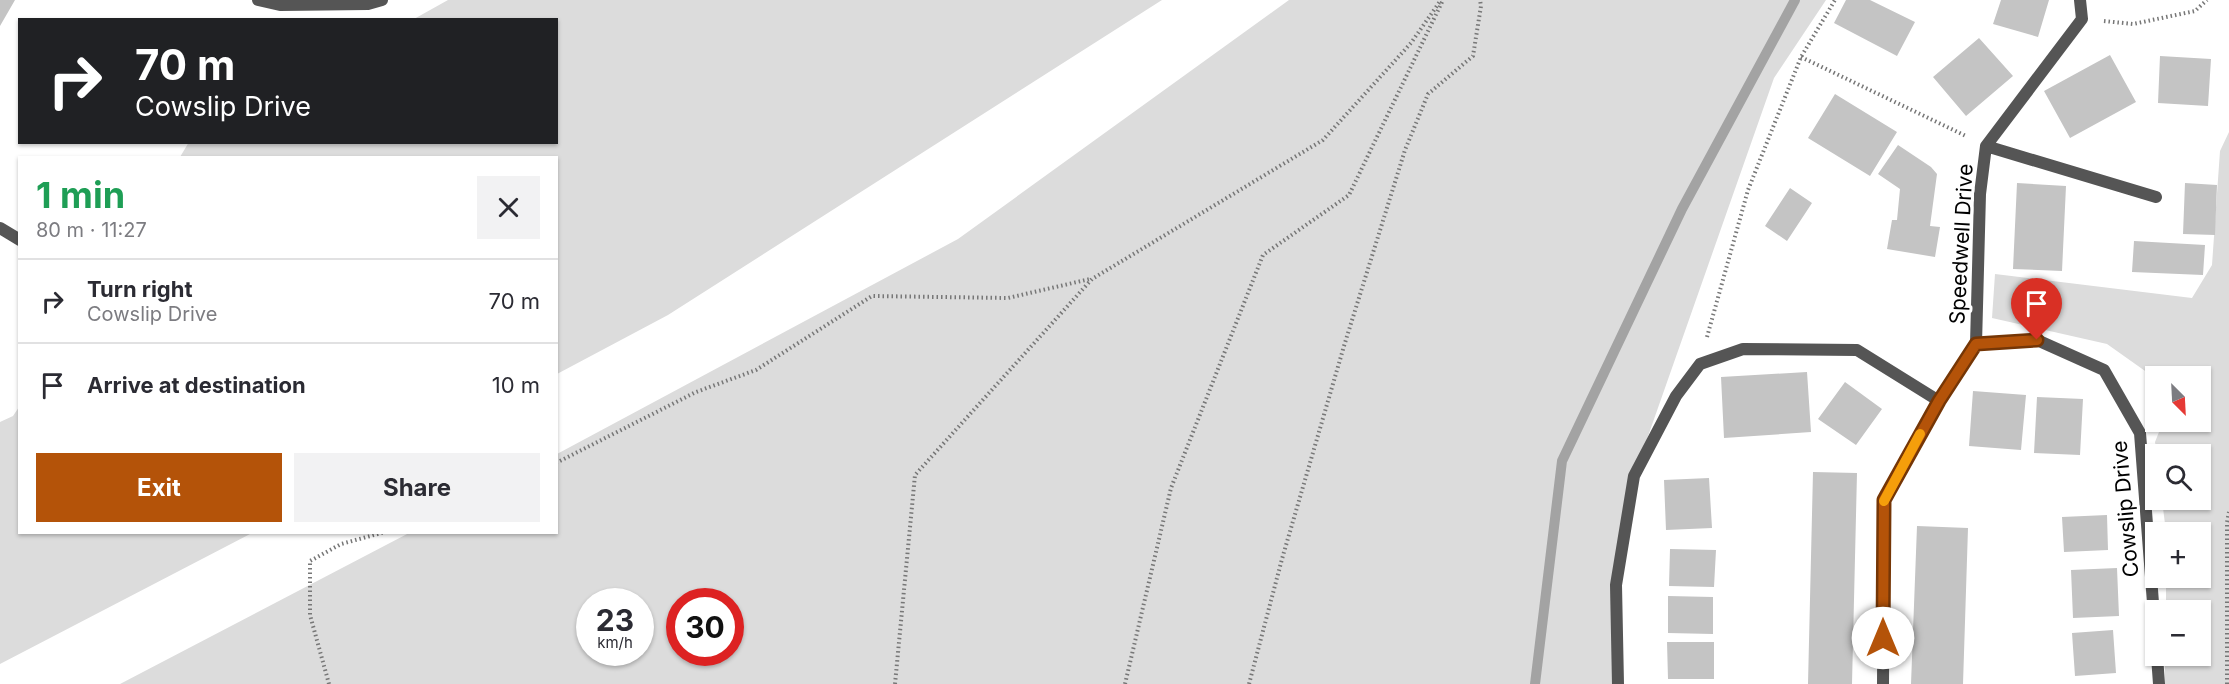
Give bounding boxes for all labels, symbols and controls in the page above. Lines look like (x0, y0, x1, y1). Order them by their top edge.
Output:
text: 70 m (135, 39, 235, 90)
icon: right (36, 42, 114, 120)
text: Cowslip Drive (135, 90, 311, 123)
street label: Speedwell Drive (1944, 163, 1978, 325)
text: 1 min (36, 173, 125, 217)
button: close (477, 176, 540, 239)
text: 80 m · 11:27 (36, 218, 147, 242)
text: Turn right (87, 276, 193, 302)
pin (2011, 278, 2062, 340)
icon: right (36, 285, 69, 318)
icon: arrive (2020, 287, 2053, 320)
text: 70 m (489, 288, 540, 314)
text: Cowslip Drive (87, 302, 217, 326)
north arrow (2145, 366, 2211, 432)
map controls (2145, 366, 2211, 666)
icon: arrive (36, 369, 69, 402)
text: Arrive at destination (87, 372, 306, 398)
text: 10 m (492, 372, 540, 398)
street label: Cowslip Drive (2107, 440, 2143, 578)
button: search (2145, 444, 2211, 510)
button: Exit (36, 453, 282, 522)
button: Share (294, 453, 540, 522)
button: + (2145, 522, 2211, 588)
speed limit sign: 30 (666, 588, 744, 666)
button: − (2145, 600, 2211, 666)
text: 23 (596, 602, 634, 638)
position arrow (1851, 606, 1915, 670)
text: km/h (597, 633, 633, 652)

